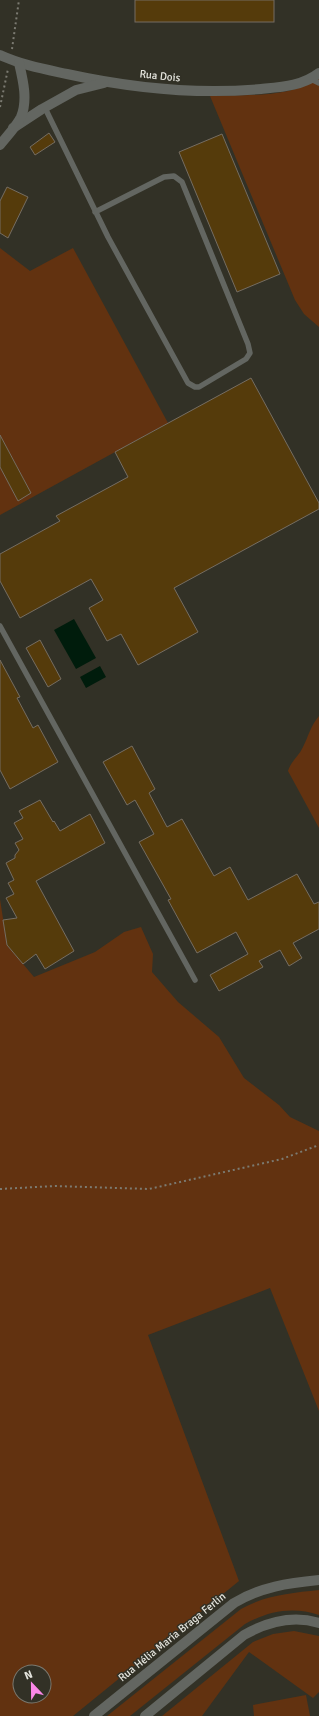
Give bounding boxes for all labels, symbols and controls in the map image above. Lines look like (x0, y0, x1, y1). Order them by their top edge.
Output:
street label: Rua Dois (139, 67, 181, 85)
street label: Rua Hélia Maria Braga Ferlin (116, 1590, 228, 1684)
north arrow (12, 1664, 52, 1704)
text: N (22, 1668, 34, 1683)

